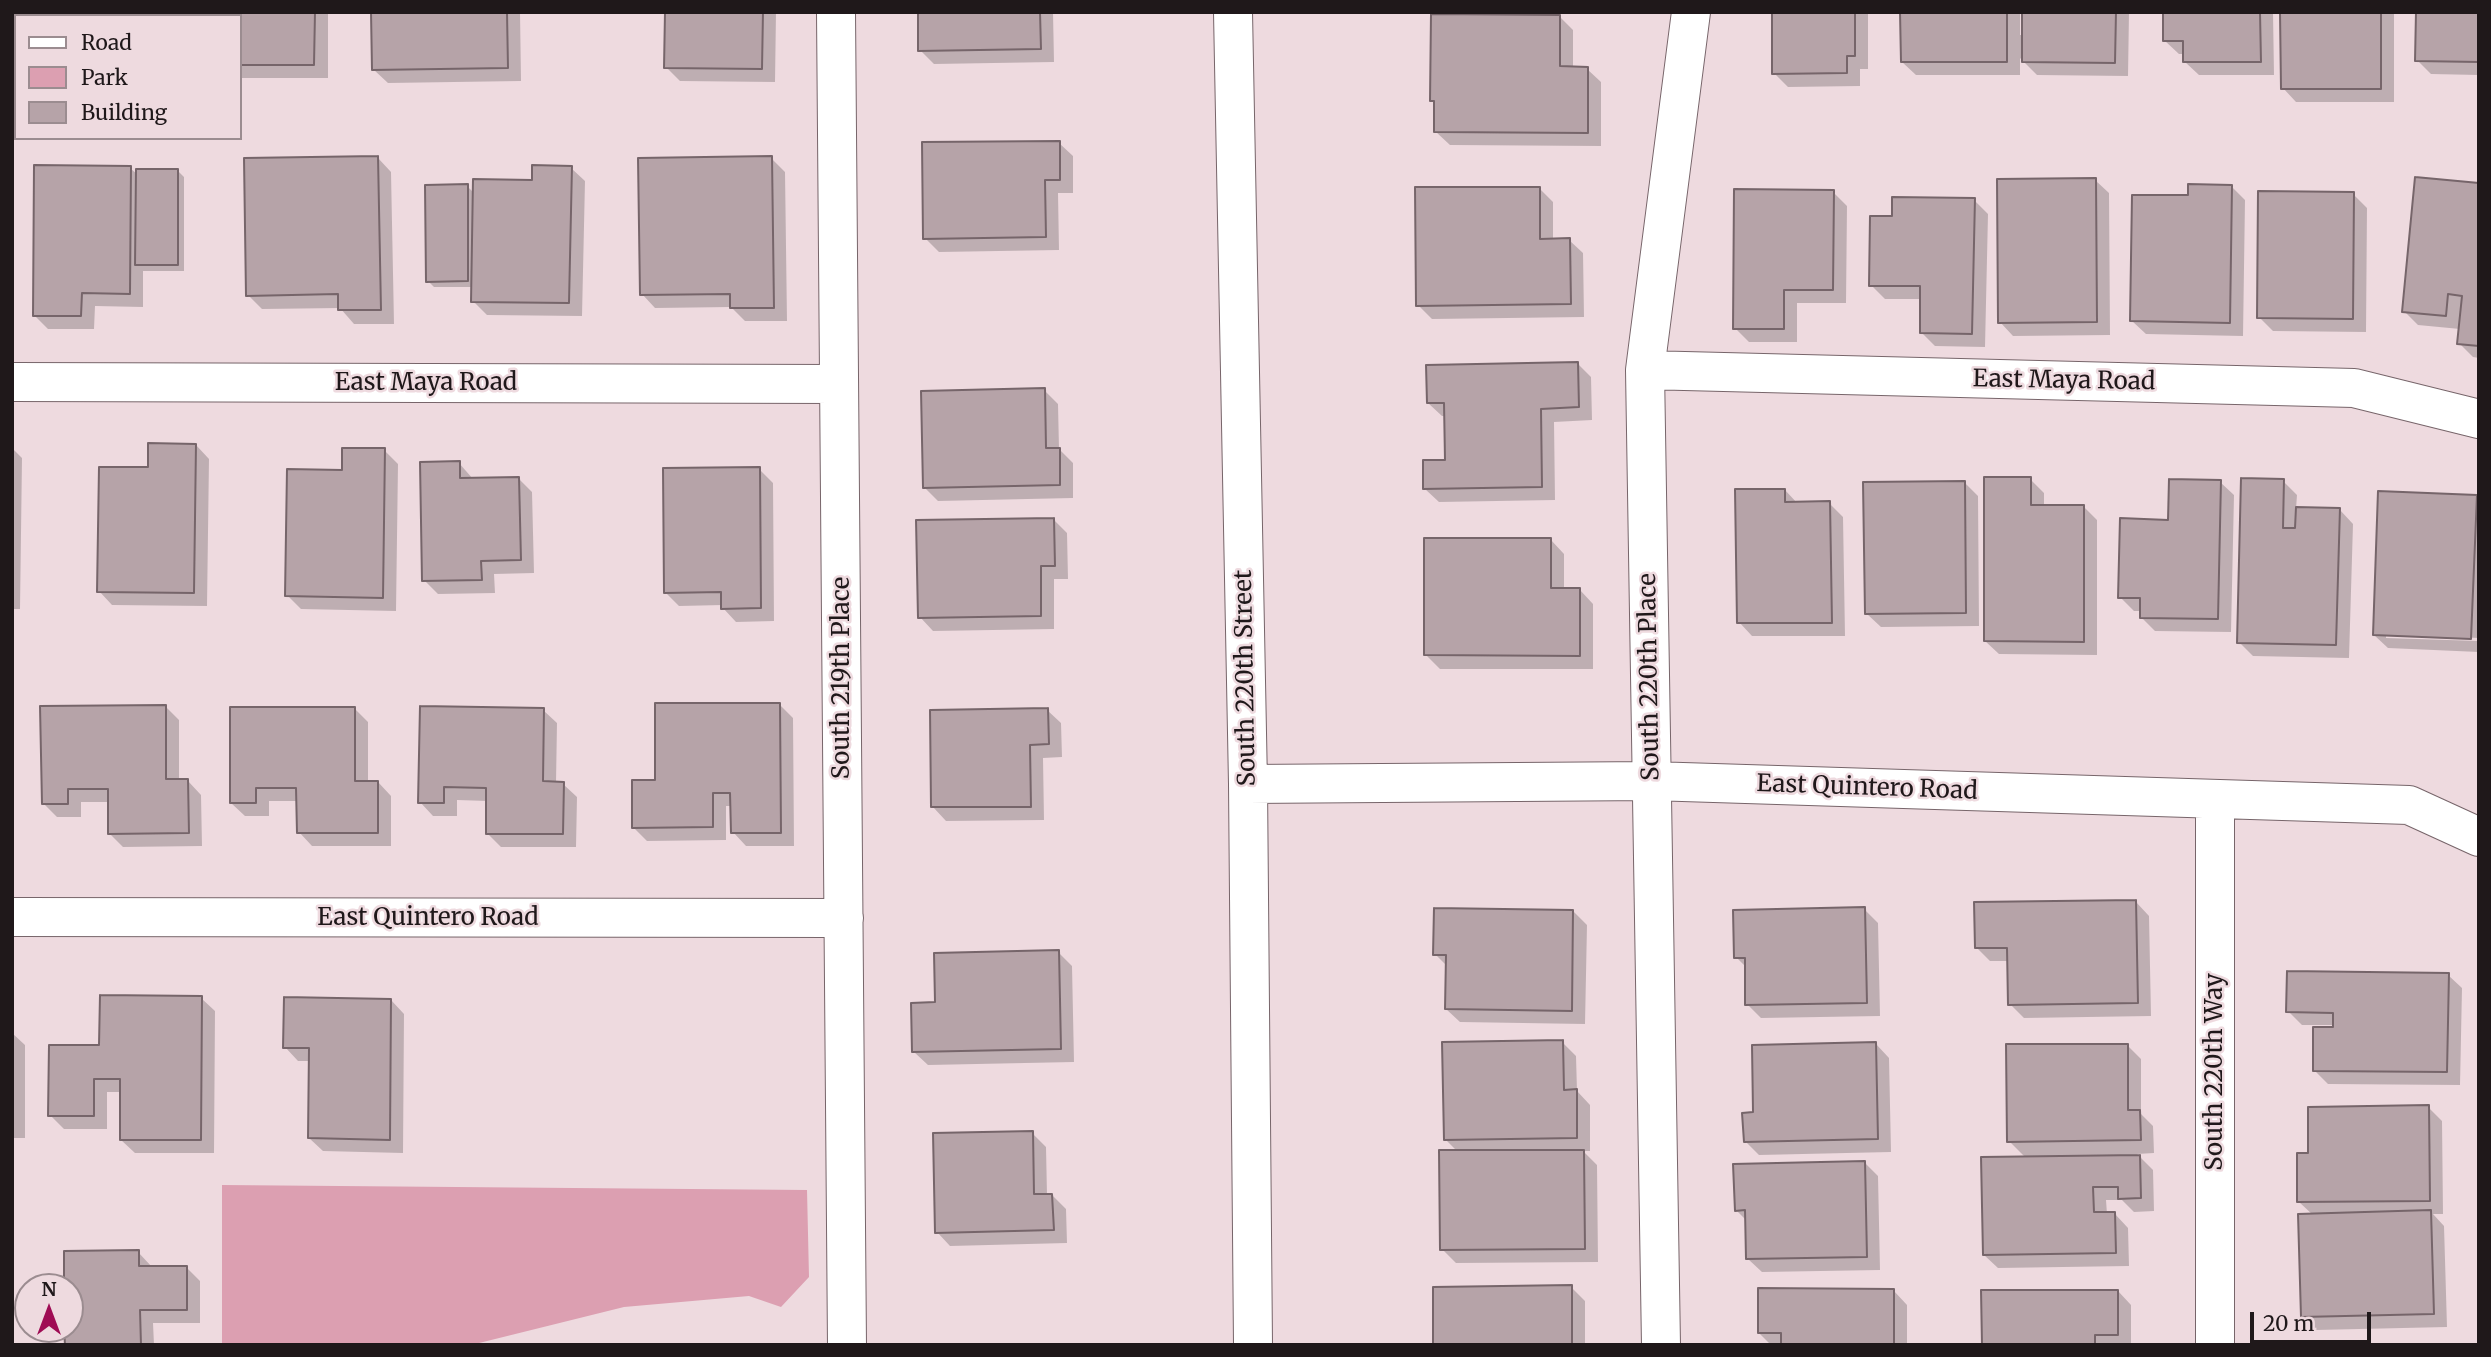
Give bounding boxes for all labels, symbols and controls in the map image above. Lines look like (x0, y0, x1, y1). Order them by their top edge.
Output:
legend (14, 14, 242, 140)
text: Road (81, 29, 132, 56)
text: Park (81, 64, 128, 91)
text: Building (81, 99, 167, 126)
street label: East Maya Road (1972, 365, 2156, 397)
street label: East Maya Road (335, 369, 517, 397)
street label: South 220th Street (1230, 569, 1262, 787)
street label: South 220th Place (1634, 573, 1666, 781)
street label: South 219th Place (828, 577, 856, 779)
street label: East Quintero Road (1756, 770, 1978, 806)
street label: East Quintero Road (317, 904, 539, 932)
street label: South 220th Way (2201, 973, 2229, 1171)
north arrow (14, 1273, 84, 1343)
text: N (41, 1277, 57, 1301)
scale bar (2253, 1298, 2374, 1342)
text: 20 m (2263, 1310, 2314, 1337)

